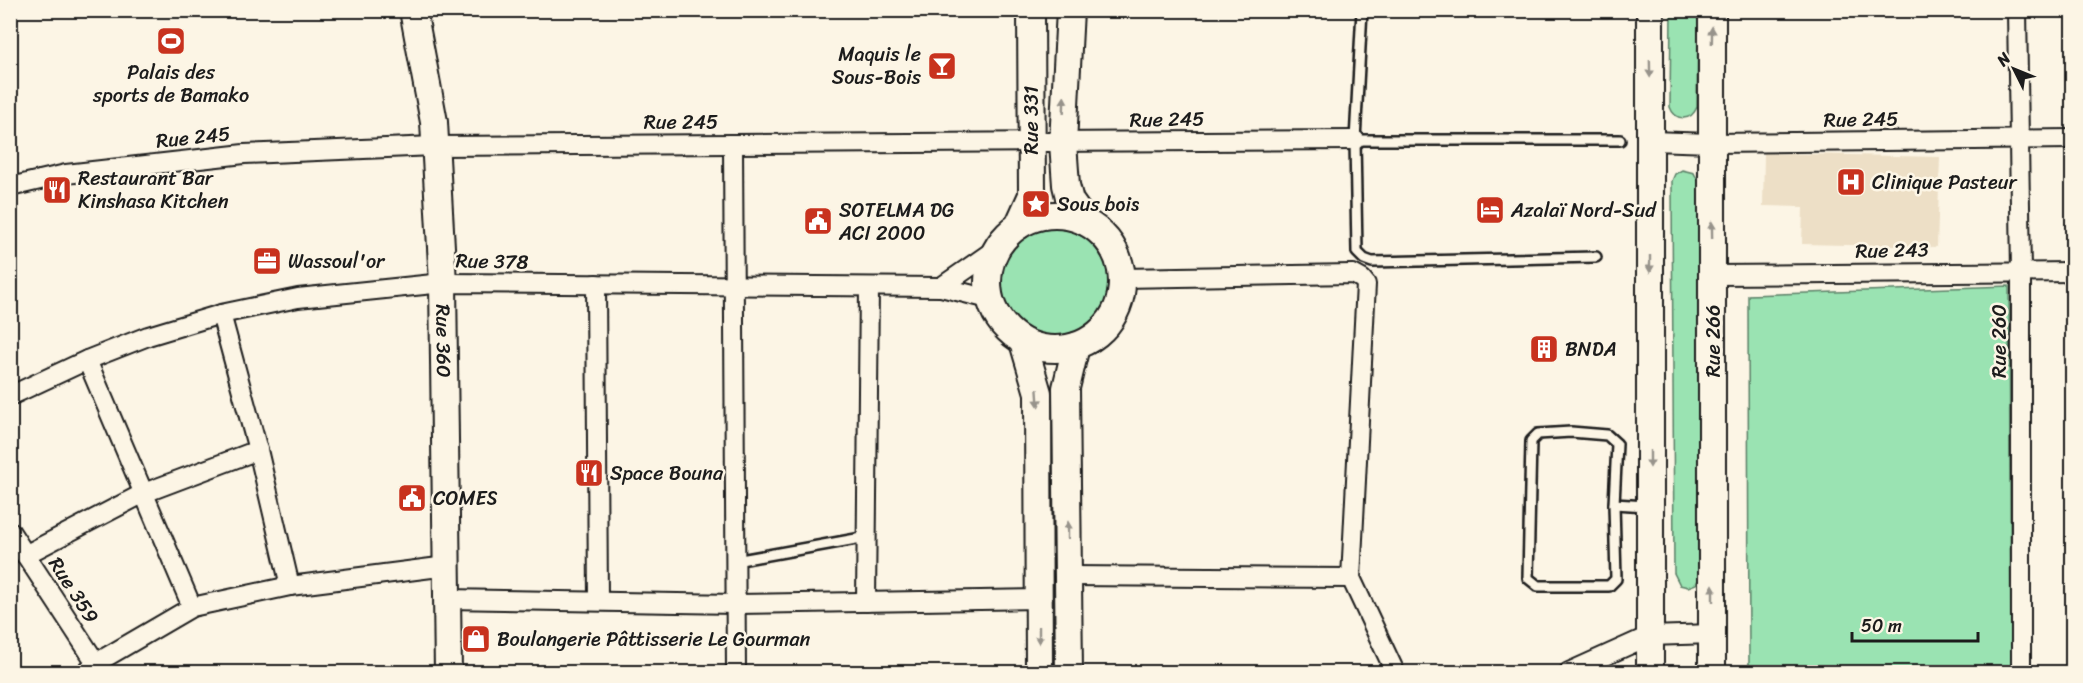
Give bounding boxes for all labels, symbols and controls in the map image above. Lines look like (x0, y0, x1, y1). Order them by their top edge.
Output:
sports icon: Palais des sports de Bamako (155, 25, 187, 57)
one-way arrow (1707, 26, 1716, 45)
place label: Maquis le Sous-Bois (832, 37, 922, 95)
north arrow (1984, 39, 2044, 99)
text: N (1988, 45, 2018, 74)
bar icon: Maquis le Sous-Bois (926, 50, 958, 82)
place label: Palais des sports de Bamako (92, 55, 249, 113)
one-way arrow (1645, 59, 1655, 78)
street label: Rue 331 (1014, 86, 1049, 154)
one-way arrow (1060, 96, 1069, 115)
street label: Rue 245 (1129, 101, 1205, 138)
street label: Rue 245 (1823, 101, 1899, 138)
street label: Rue 245 (644, 105, 718, 140)
street label: Rue 245 (154, 116, 232, 159)
place label: Restaurant Bar Kinshasa Kitchen (78, 161, 229, 219)
place label: Clinique Pasteur (1872, 165, 2017, 200)
hospital icon: Clinique Pasteur (1835, 166, 1867, 198)
restaurant icon: Restaurant Bar Kinshasa Kitchen (41, 174, 73, 206)
place label: Sous bois (1057, 187, 1140, 222)
place icon: Sous bois (1020, 188, 1052, 220)
place label: SOTELMA DG ACI 2000 (838, 193, 954, 251)
place label: Azalaï Nord-Sud (1510, 193, 1657, 228)
hotel icon: Azalaï Nord-Sud (1474, 194, 1506, 226)
public building icon: SOTELMA DG ACI 2000 (802, 205, 834, 237)
one-way arrow (1707, 221, 1717, 240)
street label: Rue 243 (1855, 232, 1929, 269)
street label: Rue 378 (455, 243, 529, 280)
place label: Wassoul'or (288, 244, 386, 279)
office icon: Wassoul'or (251, 245, 283, 277)
one-way arrow (1645, 254, 1655, 273)
street label: Rue 360 (425, 304, 461, 378)
street label: Rue 260 (1982, 304, 2017, 378)
street label: Rue 266 (1696, 305, 1731, 377)
place label: BNDA (1565, 332, 1617, 367)
building icon: BNDA (1528, 333, 1560, 365)
one-way arrow (1033, 389, 1042, 408)
one-way arrow (1645, 449, 1655, 468)
place label: Space Bouna (610, 456, 724, 491)
restaurant icon: Space Bouna (573, 457, 605, 489)
place label: COMES (433, 481, 498, 516)
public building icon: COMES (396, 482, 428, 514)
one-way arrow (1063, 521, 1072, 540)
street label: Rue 359 (39, 550, 108, 631)
one-way arrow (1708, 584, 1718, 603)
scale bar (1852, 605, 1978, 643)
text: 50 m (1861, 610, 1902, 642)
place label: Boulangerie Pâttisserie Le Gourman (497, 622, 810, 657)
shop icon: Boulangerie Pâttisserie Le Gourman (460, 623, 492, 655)
one-way arrow (1034, 625, 1044, 644)

